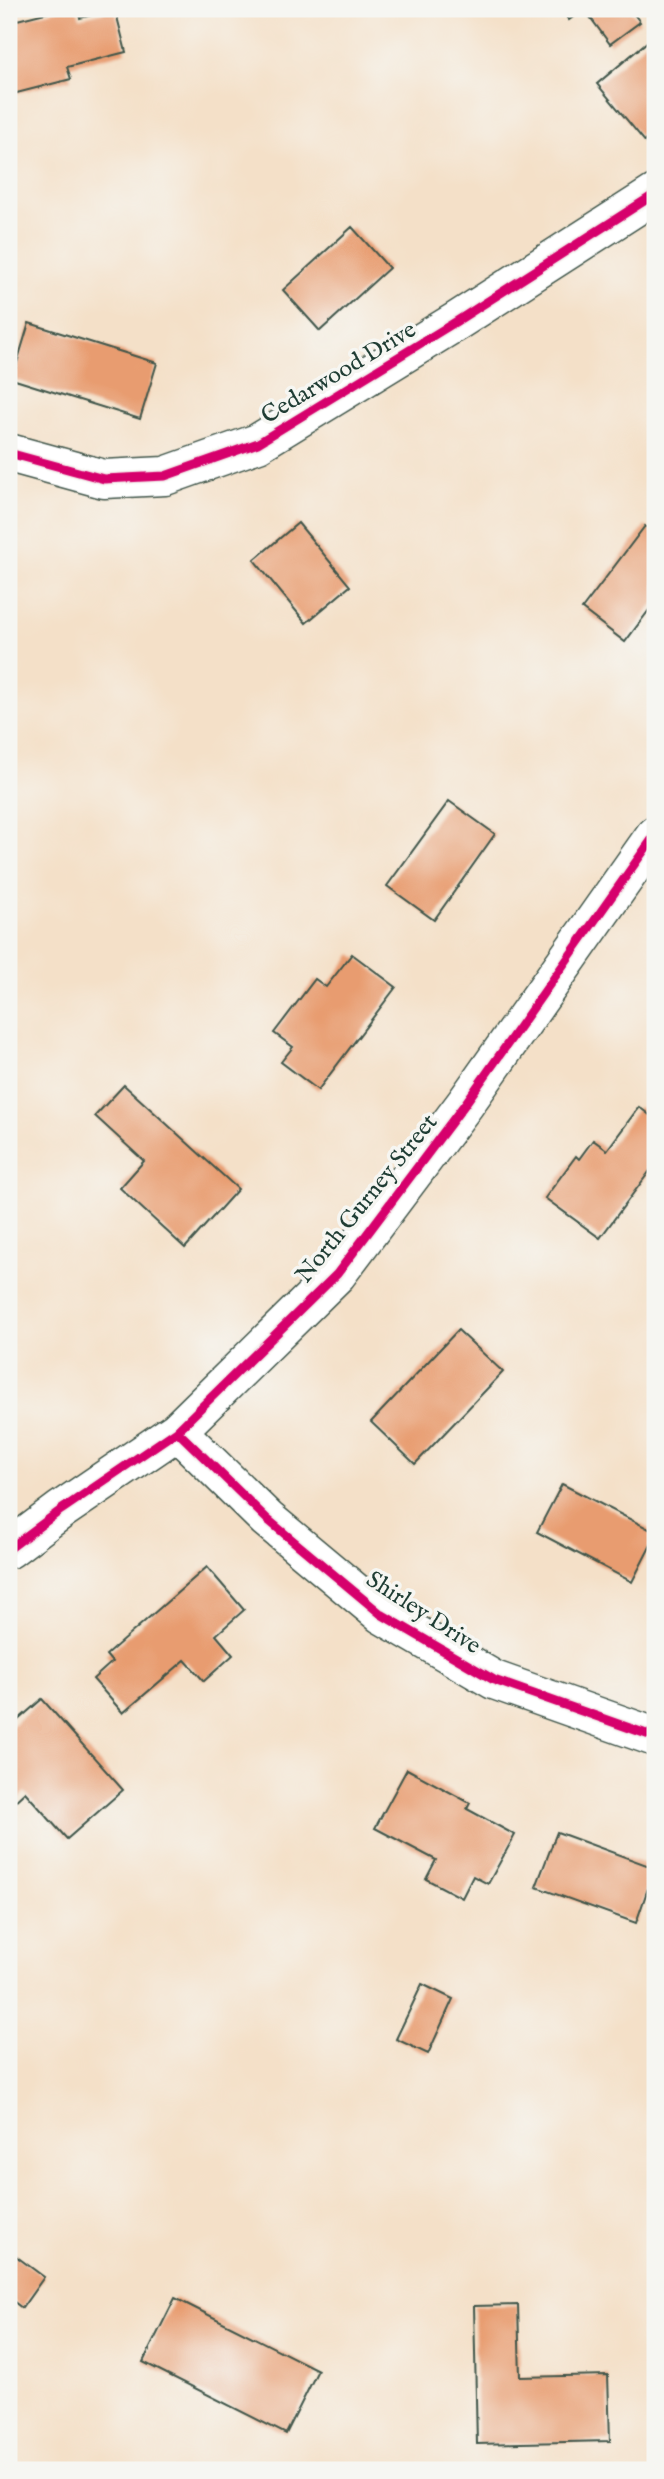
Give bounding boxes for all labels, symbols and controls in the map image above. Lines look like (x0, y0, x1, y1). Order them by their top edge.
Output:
street label: Cedarwood Drive (256, 315, 422, 432)
street label: North Gurney Street (289, 1108, 445, 1290)
street label: Shirley Drive (360, 1565, 486, 1662)

